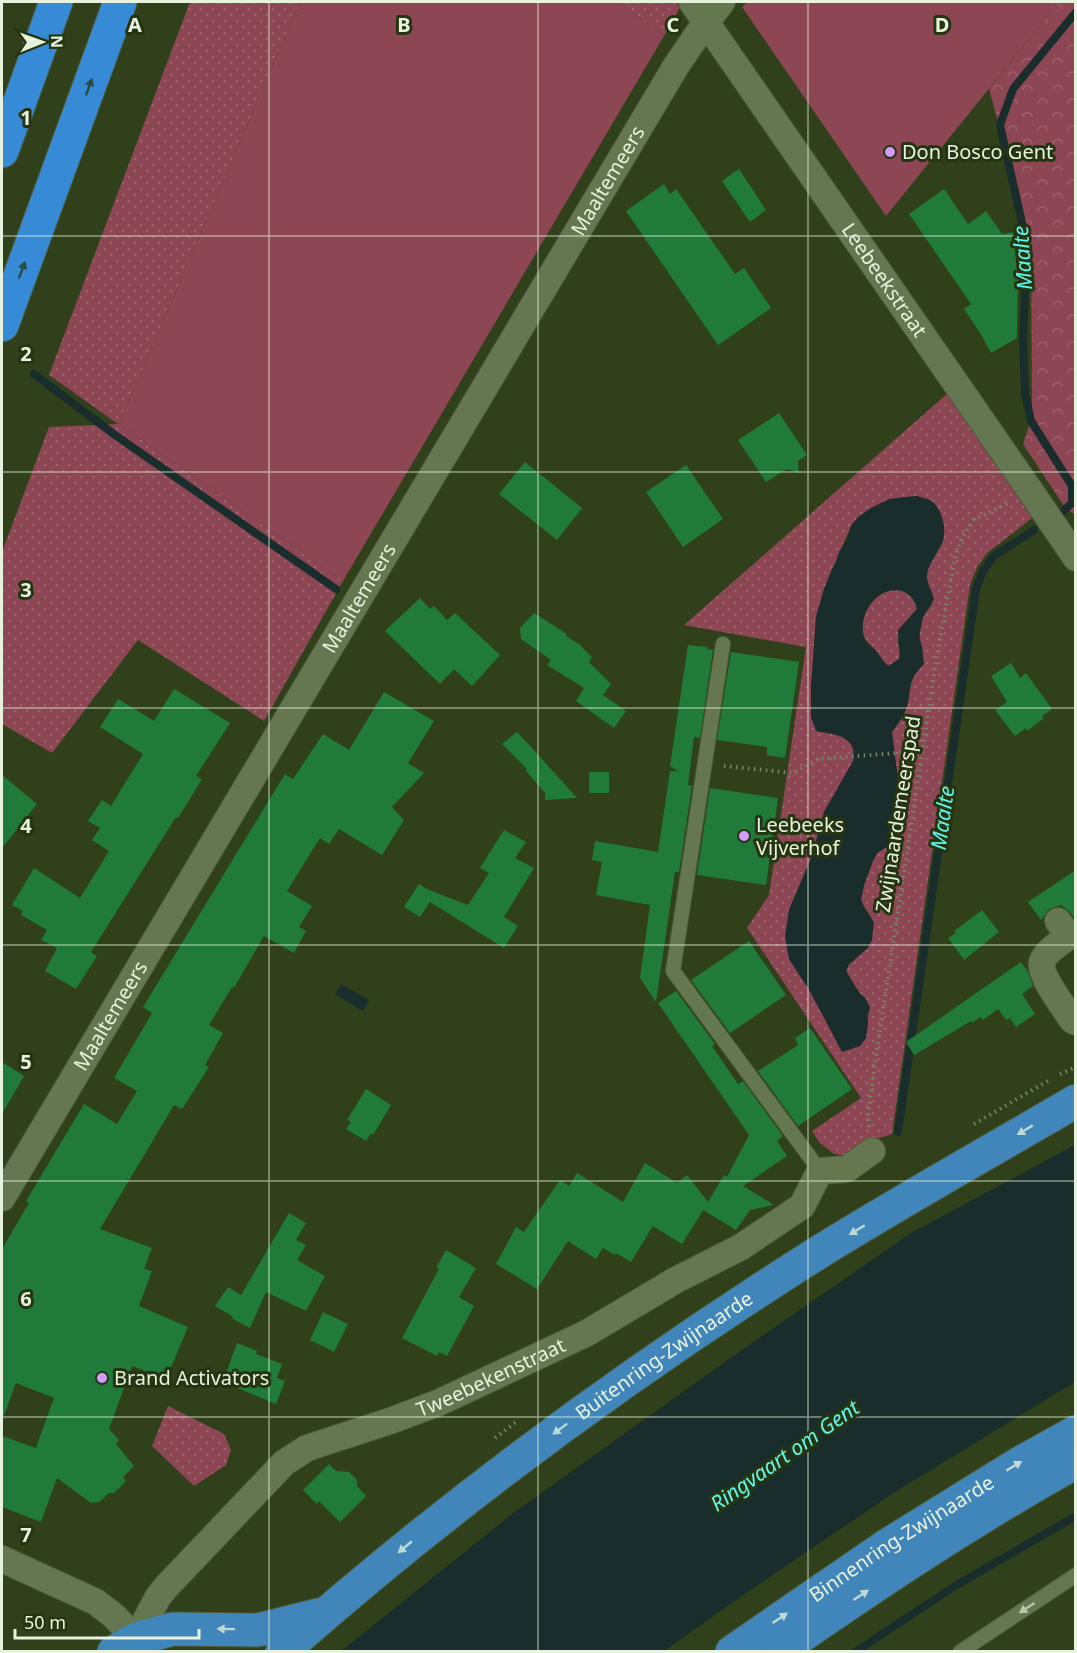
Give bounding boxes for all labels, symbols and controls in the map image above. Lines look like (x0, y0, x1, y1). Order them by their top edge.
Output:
text: A (128, 11, 142, 38)
text: B (397, 11, 411, 38)
text: C (667, 11, 680, 38)
text: D (935, 11, 949, 38)
north arrow (12, 12, 72, 72)
text: N (46, 35, 68, 48)
one-way arrow (85, 78, 94, 96)
text: 1 (20, 104, 32, 131)
street label: Maaltemeers (564, 120, 650, 240)
place label: Don Bosco Gent (902, 138, 1053, 165)
marker: Don Bosco Gent (883, 145, 897, 159)
street label: Leebeekstraat (836, 217, 934, 342)
water label: Maalte (1006, 225, 1038, 291)
one-way arrow (17, 261, 27, 279)
text: 2 (20, 340, 32, 367)
street label: Maaltemeers (315, 538, 402, 658)
text: 3 (20, 576, 32, 603)
street label: Zwijnaardemeerspad (869, 714, 926, 914)
water label: Maalte (924, 784, 960, 852)
place label: Leebeeks Vijverhof (756, 811, 844, 861)
text: 4 (20, 812, 32, 839)
marker: Leebeeks Vijverhof (737, 829, 751, 843)
street label: Maaltemeers (67, 956, 153, 1076)
text: 5 (20, 1048, 32, 1075)
one-way arrow (1017, 1125, 1033, 1136)
one-way arrow (848, 1225, 865, 1235)
street label: Buitenring-Zwijnaarde (570, 1284, 758, 1426)
text: 6 (20, 1285, 32, 1312)
street label: Tweebekenstraat (412, 1331, 570, 1423)
place label: Brand Activators (114, 1364, 269, 1391)
marker: Brand Activators (95, 1371, 109, 1385)
water label: Ringvaart om Gent (704, 1393, 865, 1517)
one-way arrow (553, 1423, 569, 1435)
one-way arrow (1006, 1461, 1022, 1472)
street label: Binnenring-Zwijnaarde (804, 1469, 999, 1608)
text: 7 (20, 1521, 32, 1548)
one-way arrow (397, 1540, 413, 1553)
one-way arrow (852, 1589, 869, 1600)
scale bar (15, 1602, 200, 1640)
one-way arrow (1018, 1602, 1035, 1613)
text: 50 m (24, 1610, 66, 1634)
one-way arrow (772, 1613, 788, 1624)
one-way arrow (217, 1624, 236, 1634)

